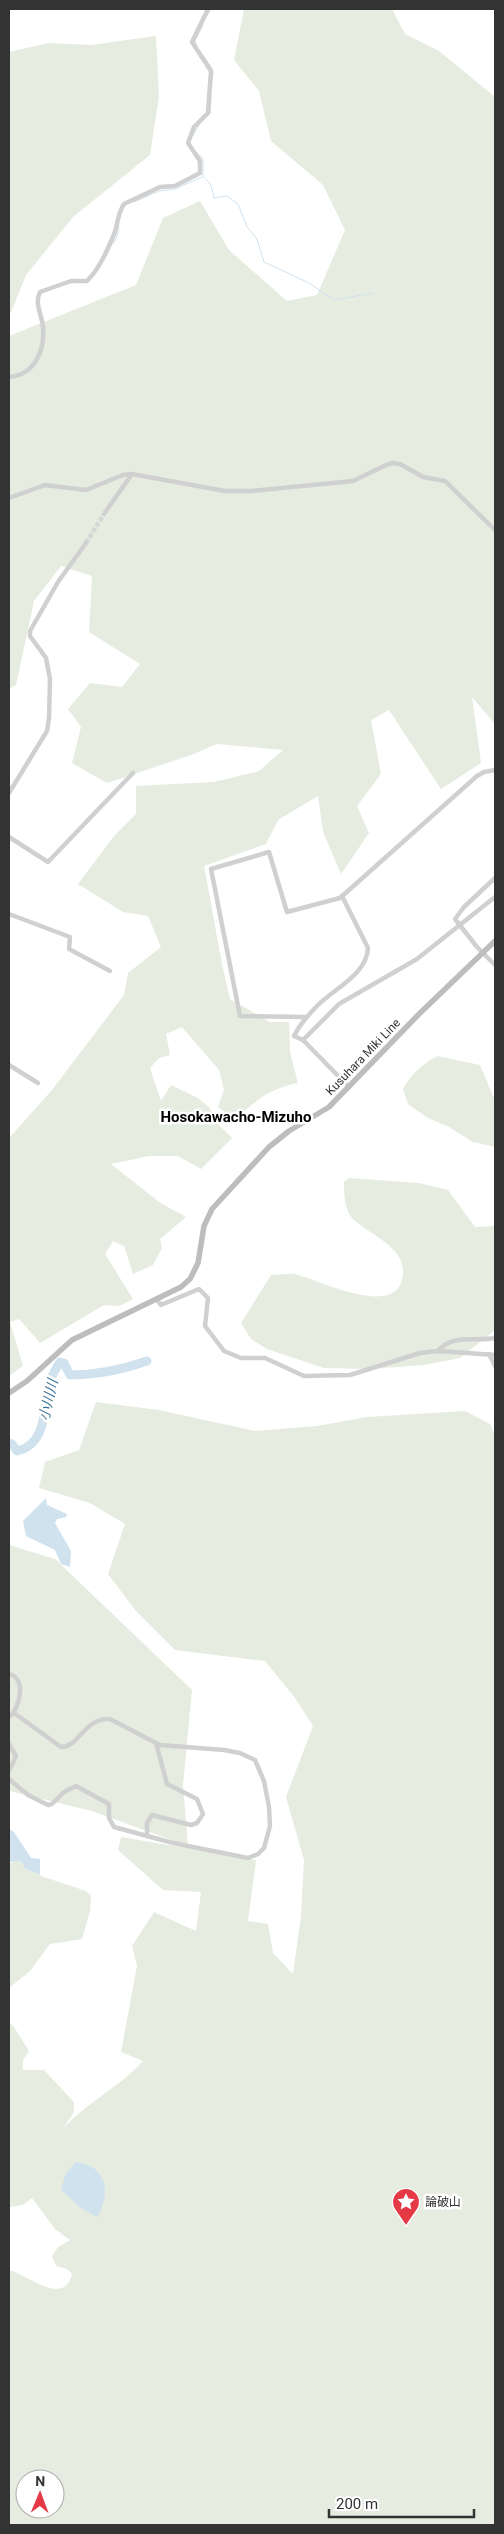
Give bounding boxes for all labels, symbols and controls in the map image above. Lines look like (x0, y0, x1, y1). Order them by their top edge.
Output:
street label: Kusuhara Miki Line (323, 1016, 403, 1098)
district label: Hosokawacho-Mizuho (161, 1108, 311, 1126)
water label: 小川川 (35, 1376, 61, 1422)
place icon: 論破山 (391, 2187, 421, 2226)
place label: 論破山 (425, 2195, 461, 2209)
north arrow (15, 2469, 65, 2519)
text: N (35, 2473, 45, 2489)
scale bar (329, 2486, 474, 2518)
text: 200 m (336, 2495, 378, 2513)

